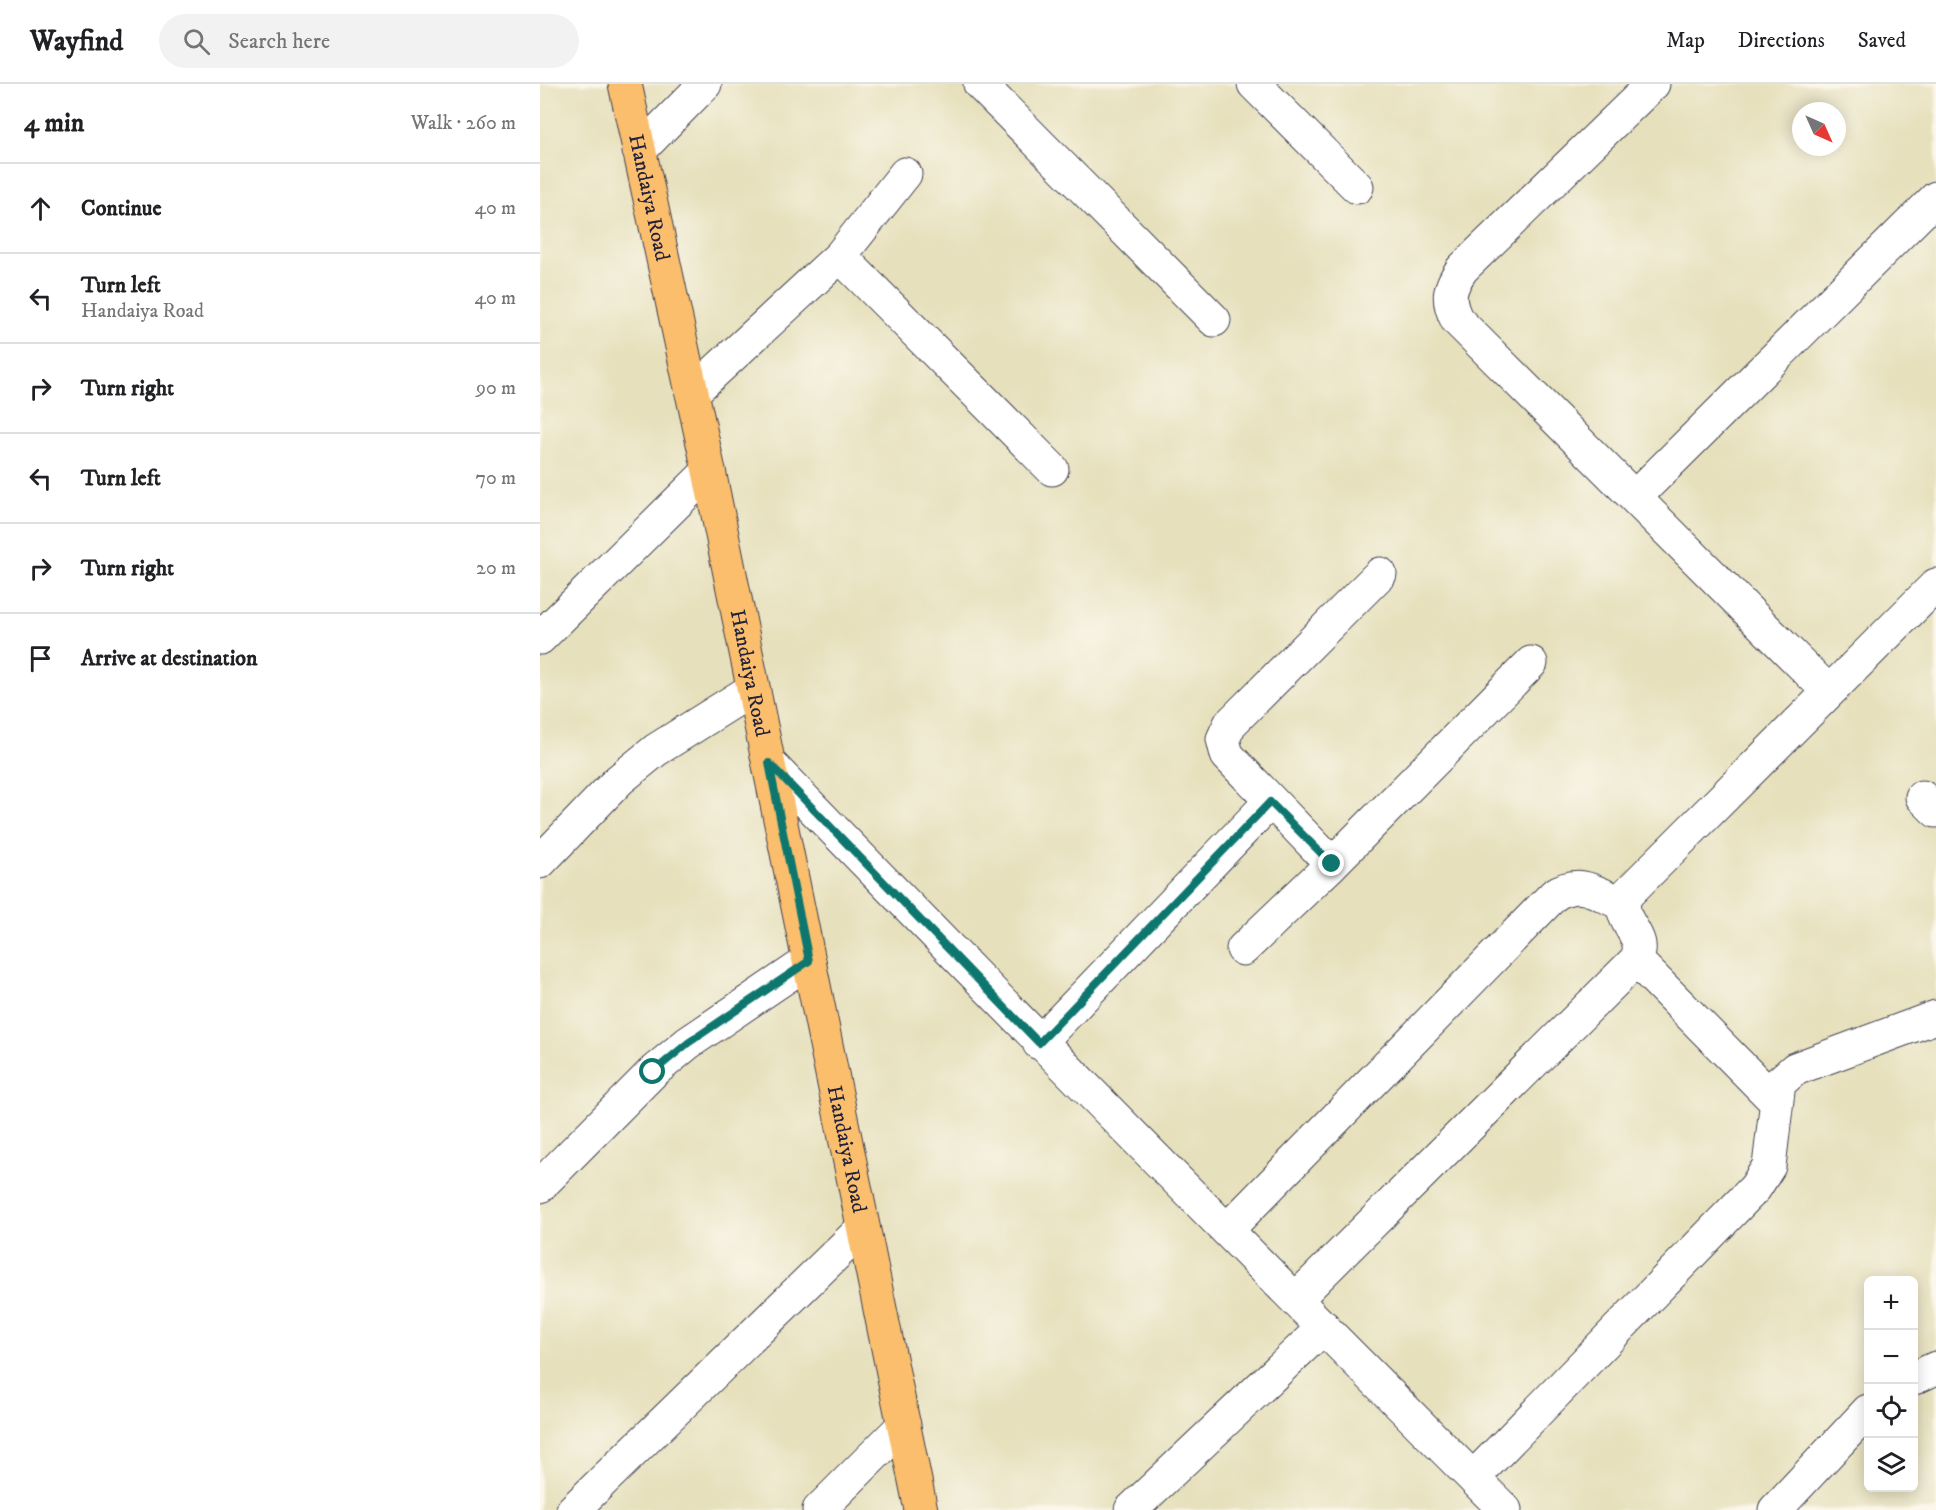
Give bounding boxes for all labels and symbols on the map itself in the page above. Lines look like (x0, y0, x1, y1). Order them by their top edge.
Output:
north arrow (1792, 102, 1846, 156)
street label: Handaiya Road (622, 132, 675, 264)
street label: Handaiya Road (724, 607, 775, 739)
route end (1318, 850, 1344, 876)
route start (639, 1058, 665, 1084)
street label: Handaiya Road (821, 1083, 872, 1216)

